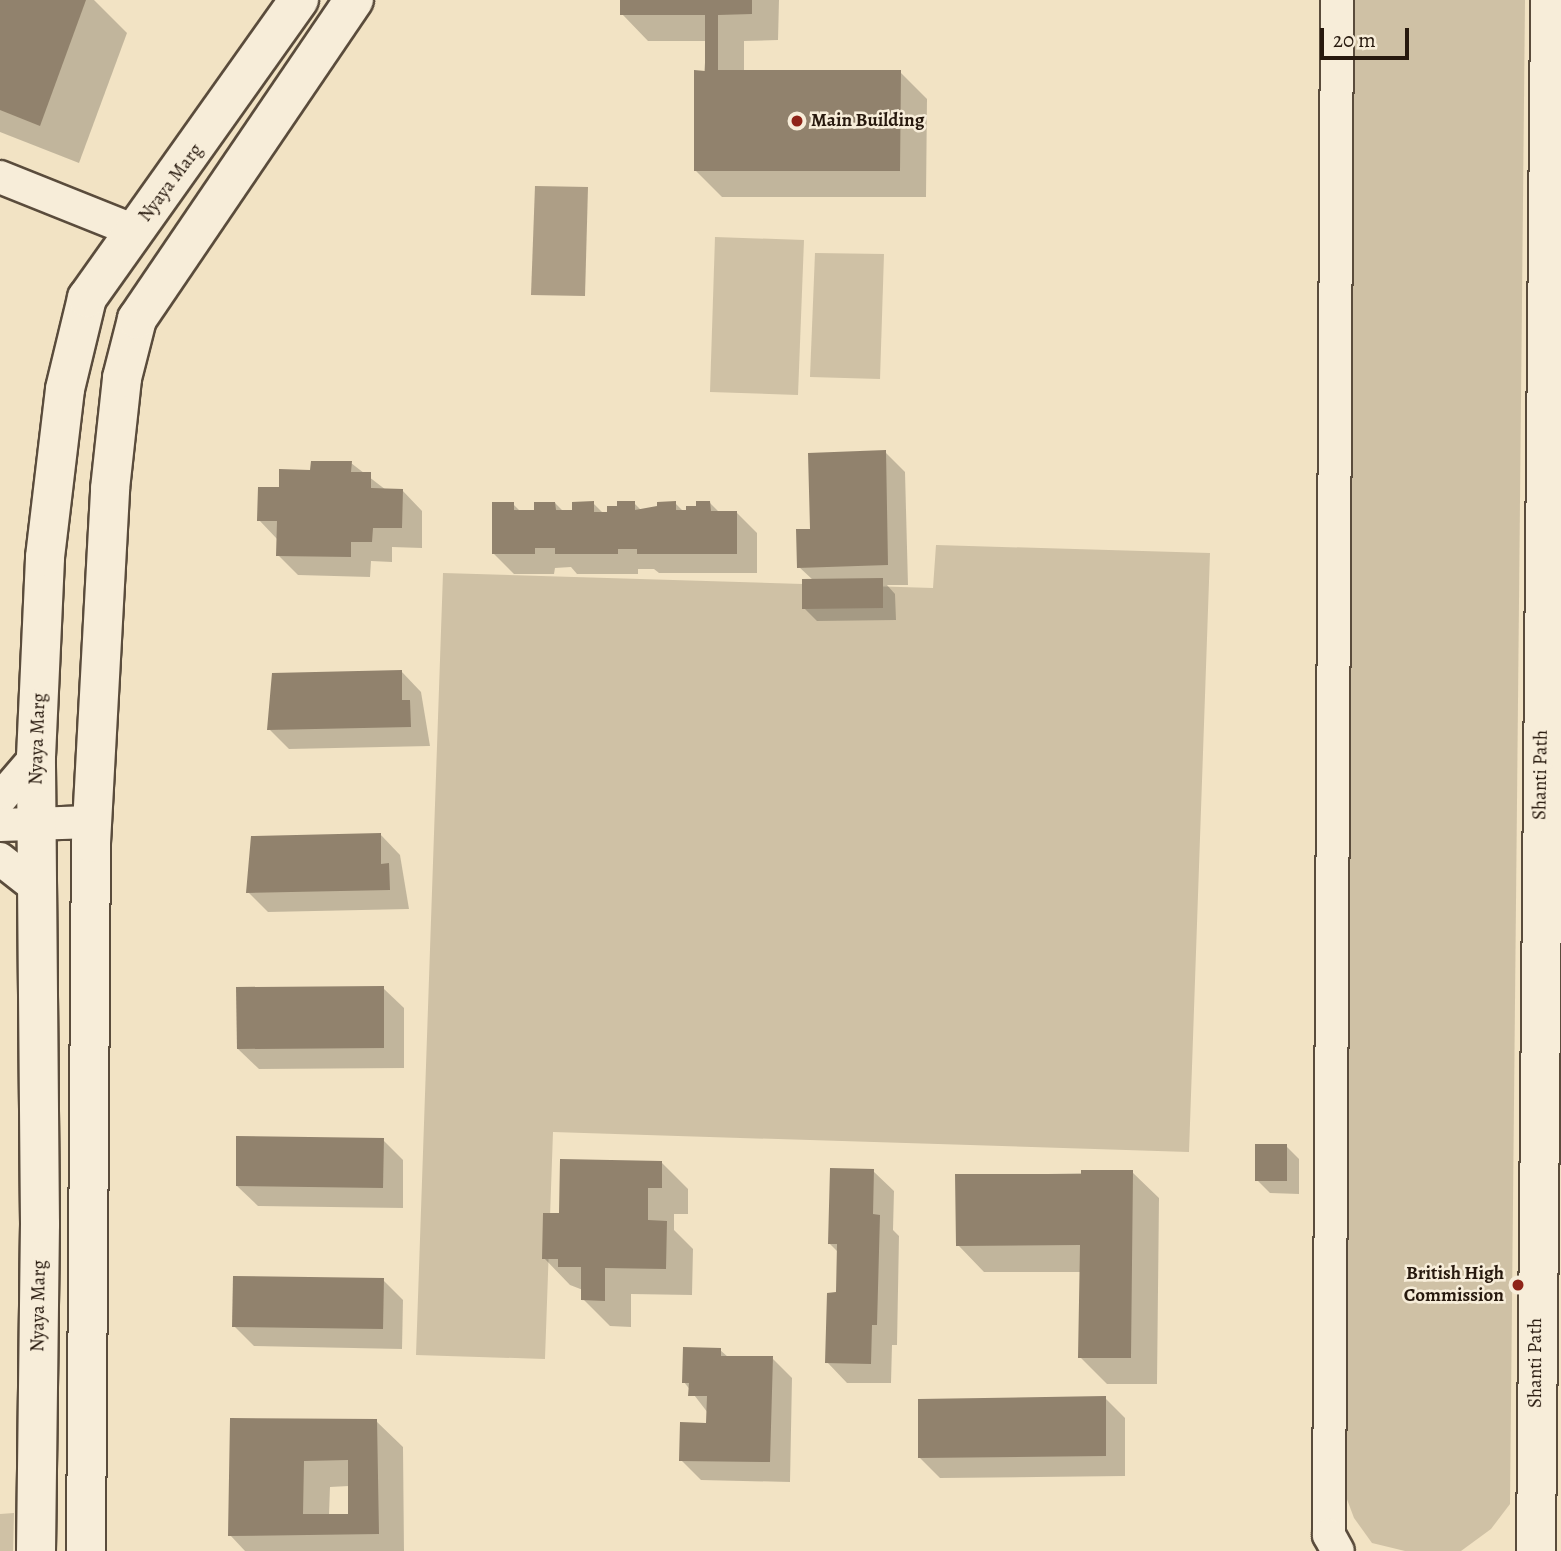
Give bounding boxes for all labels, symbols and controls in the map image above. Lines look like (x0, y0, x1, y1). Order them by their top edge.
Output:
scale bar (1323, 14, 1412, 58)
text: 20 m (1333, 26, 1376, 54)
place label: Main Building (811, 110, 924, 132)
marker: Main Building (789, 113, 805, 129)
street label: Nyaya Marg (134, 139, 208, 227)
street label: Nyaya Marg (25, 693, 51, 785)
street label: Shanti Path (1529, 730, 1553, 820)
street label: Nyaya Marg (27, 1260, 51, 1352)
place label: British High Commission (1404, 1263, 1504, 1307)
marker: British High Commission (1510, 1277, 1526, 1293)
street label: Shanti Path (1525, 1318, 1547, 1408)

